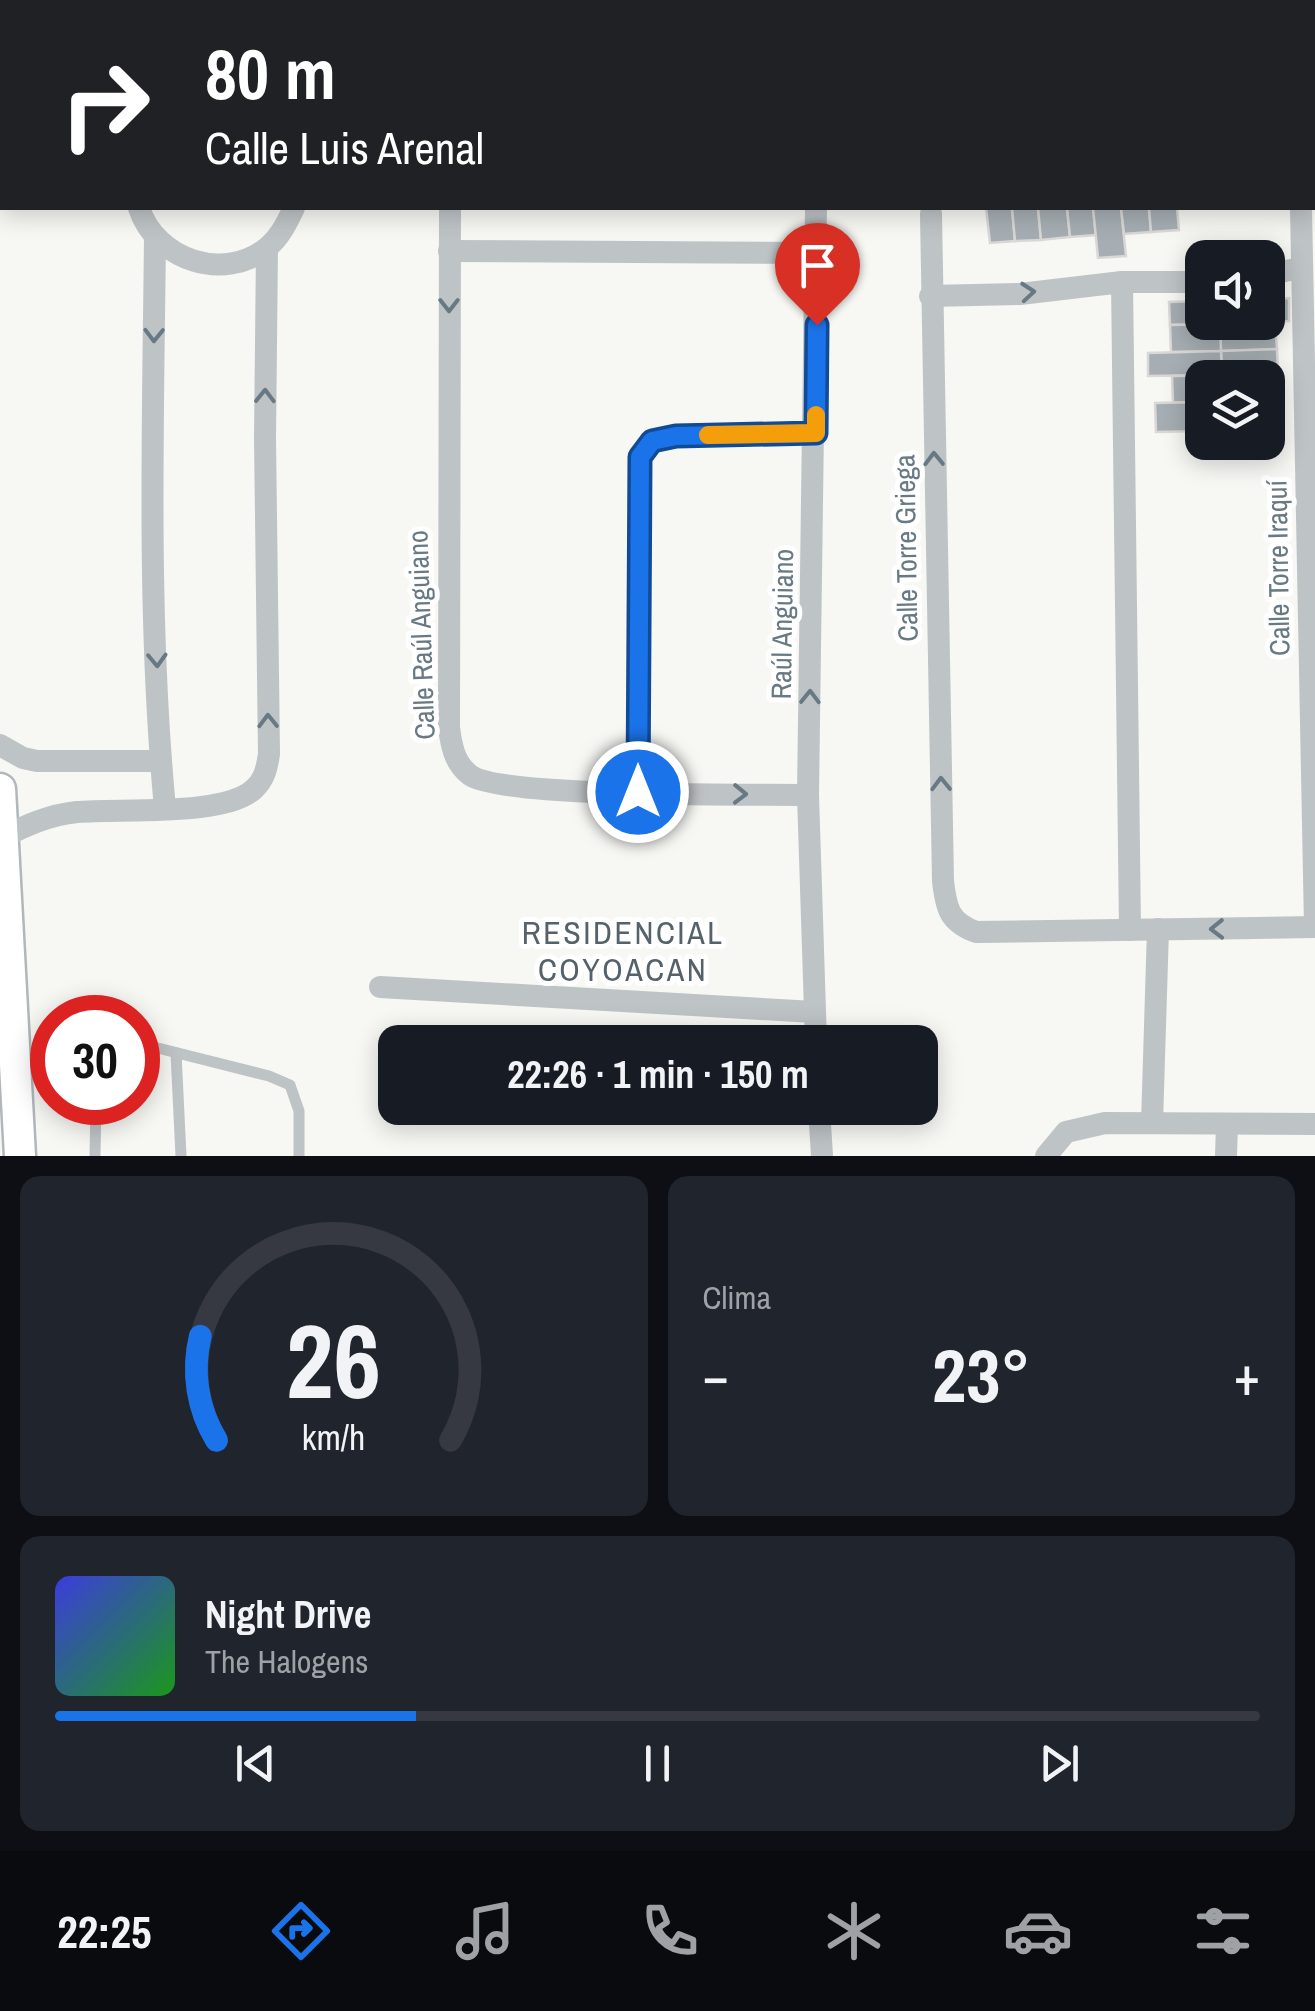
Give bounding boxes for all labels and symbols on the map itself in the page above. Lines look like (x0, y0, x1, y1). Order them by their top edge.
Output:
pin (775, 223, 860, 326)
one-way arrow (1020, 282, 1036, 304)
one-way arrow (438, 298, 460, 313)
one-way arrow (143, 328, 165, 344)
one-way arrow (255, 388, 276, 404)
one-way arrow (923, 451, 944, 467)
street label: Calle Torre Griega (885, 454, 927, 642)
street label: Calle Torre Iraquí (1257, 479, 1299, 656)
street label: Calle Raúl Anguiano (398, 530, 444, 740)
street label: Raúl Anguiano (762, 548, 802, 700)
one-way arrow (146, 653, 167, 669)
one-way arrow (799, 689, 821, 704)
one-way arrow (258, 713, 279, 728)
position arrow (586, 740, 690, 844)
one-way arrow (930, 775, 952, 790)
one-way arrow (733, 783, 749, 804)
district label: RESIDENCIAL COYOACAN (522, 911, 724, 991)
one-way arrow (1209, 918, 1225, 939)
speed limit sign: 30 (30, 995, 160, 1125)

